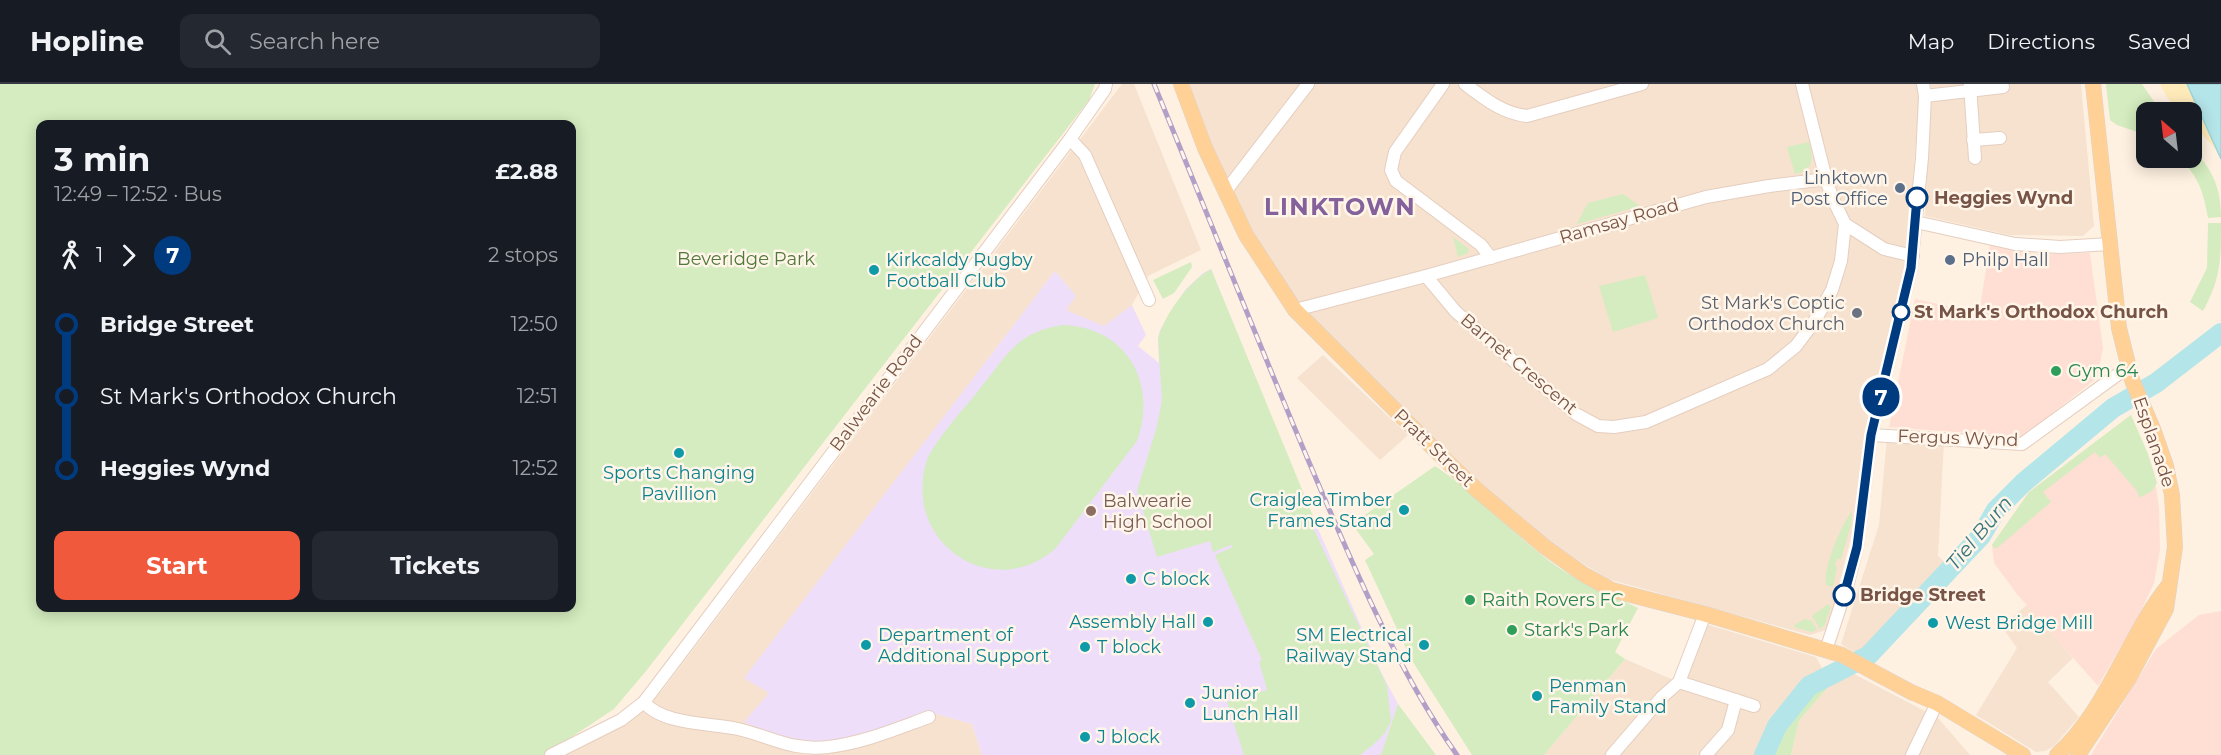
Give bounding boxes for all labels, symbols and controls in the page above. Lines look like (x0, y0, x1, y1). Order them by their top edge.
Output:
search box (180, 14, 600, 68)
text: Hopline (30, 24, 144, 58)
icon: search (201, 25, 234, 58)
text: Search here (249, 28, 380, 55)
text: Map (1908, 29, 1954, 54)
text: Directions (1987, 29, 2095, 54)
text: Saved (2128, 29, 2191, 54)
north arrow (2136, 102, 2202, 168)
map controls (2136, 102, 2202, 168)
text: 3 min (54, 139, 150, 179)
text: £2.88 (495, 158, 558, 185)
place label: Linktown Post Office (1790, 167, 1888, 210)
marker: Linktown Post Office (1893, 181, 1907, 195)
text: 12:49 – 12:52 · Bus (54, 182, 222, 206)
marker: Heggies Wynd (1906, 187, 1928, 209)
place label: Heggies Wynd (1934, 187, 2073, 209)
district label: LINKTOWN (1264, 192, 1416, 221)
street label: Ramsay Road (1557, 193, 1681, 249)
icon: walk (54, 239, 87, 272)
icon: forward (112, 239, 145, 272)
text: 1 (96, 243, 103, 267)
text: 7 (166, 243, 179, 268)
text: 2 stops (488, 243, 558, 267)
park label: Beveridge Park (677, 248, 815, 270)
place label: Kirkcaldy Rugby Football Club (886, 249, 1033, 292)
place label: Philp Hall (1962, 249, 2049, 271)
marker: Philp Hall (1943, 253, 1957, 267)
marker: Kirkcaldy Rugby Football Club (867, 263, 881, 277)
place label: St Mark's Coptic Orthodox Church (1688, 292, 1845, 335)
place label: St Mark's Orthodox Church (1914, 301, 2169, 323)
marker: St Mark's Orthodox Church (1892, 303, 1910, 321)
marker: St Mark's Coptic Orthodox Church (1850, 306, 1864, 320)
street label: Barnet Crescent (1456, 309, 1582, 419)
text: Bridge Street (100, 311, 254, 338)
text: 12:50 (511, 312, 558, 336)
street label: Balwearie Road (825, 330, 927, 456)
place label: Gym 64 (2068, 360, 2138, 382)
marker: Gym 64 (2049, 364, 2063, 378)
line badge: 7 (1862, 378, 1900, 416)
text: St Mark's Orthodox Church (100, 383, 397, 410)
text: 12:51 (517, 384, 558, 408)
text: 7 (1874, 385, 1888, 410)
street label: Esplanade (2128, 394, 2180, 490)
street label: Pratt Street (1389, 404, 1479, 492)
street label: Fergus Wynd (1897, 425, 2019, 451)
marker: Sports Changing Pavillion (672, 446, 686, 460)
text: Heggies Wynd (100, 455, 270, 482)
text: 12:52 (513, 456, 558, 480)
place label: Sports Changing Pavillion (603, 462, 755, 505)
place label: Craiglea Timber Frames Stand (1250, 489, 1392, 532)
place label: Balwearie High School (1103, 490, 1212, 533)
water label: Tiel Burn (1941, 491, 2017, 575)
marker: Craiglea Timber Frames Stand (1397, 503, 1411, 517)
marker: Balwearie High School (1084, 504, 1098, 518)
button: Start (54, 531, 300, 600)
button: Tickets (312, 531, 558, 600)
place label: C block (1143, 568, 1210, 590)
marker: C block (1124, 572, 1138, 586)
marker: Bridge Street (1833, 584, 1855, 606)
place label: Bridge Street (1860, 584, 1986, 606)
place label: Raith Rovers FC (1482, 589, 1624, 611)
marker: Raith Rovers FC (1463, 593, 1477, 607)
place label: Assembly Hall (1069, 611, 1196, 633)
place label: West Bridge Mill (1945, 612, 2093, 634)
marker: Assembly Hall (1201, 615, 1215, 629)
marker: West Bridge Mill (1926, 616, 1940, 630)
place label: Stark's Park (1524, 619, 1629, 641)
marker: Stark's Park (1505, 623, 1519, 637)
place label: Department of Additional Support (878, 624, 1049, 667)
place label: SM Electrical Railway Stand (1286, 624, 1412, 667)
place label: T block (1097, 636, 1161, 658)
marker: Department of Additional Support (859, 638, 873, 652)
marker: SM Electrical Railway Stand (1417, 638, 1431, 652)
marker: T block (1078, 640, 1092, 654)
place label: Penman Family Stand (1549, 675, 1667, 718)
place label: Junior Lunch Hall (1201, 682, 1299, 725)
marker: Penman Family Stand (1530, 689, 1544, 703)
marker: Junior Lunch Hall (1183, 696, 1197, 710)
place label: J block (1096, 726, 1160, 748)
marker: J block (1078, 730, 1092, 744)

